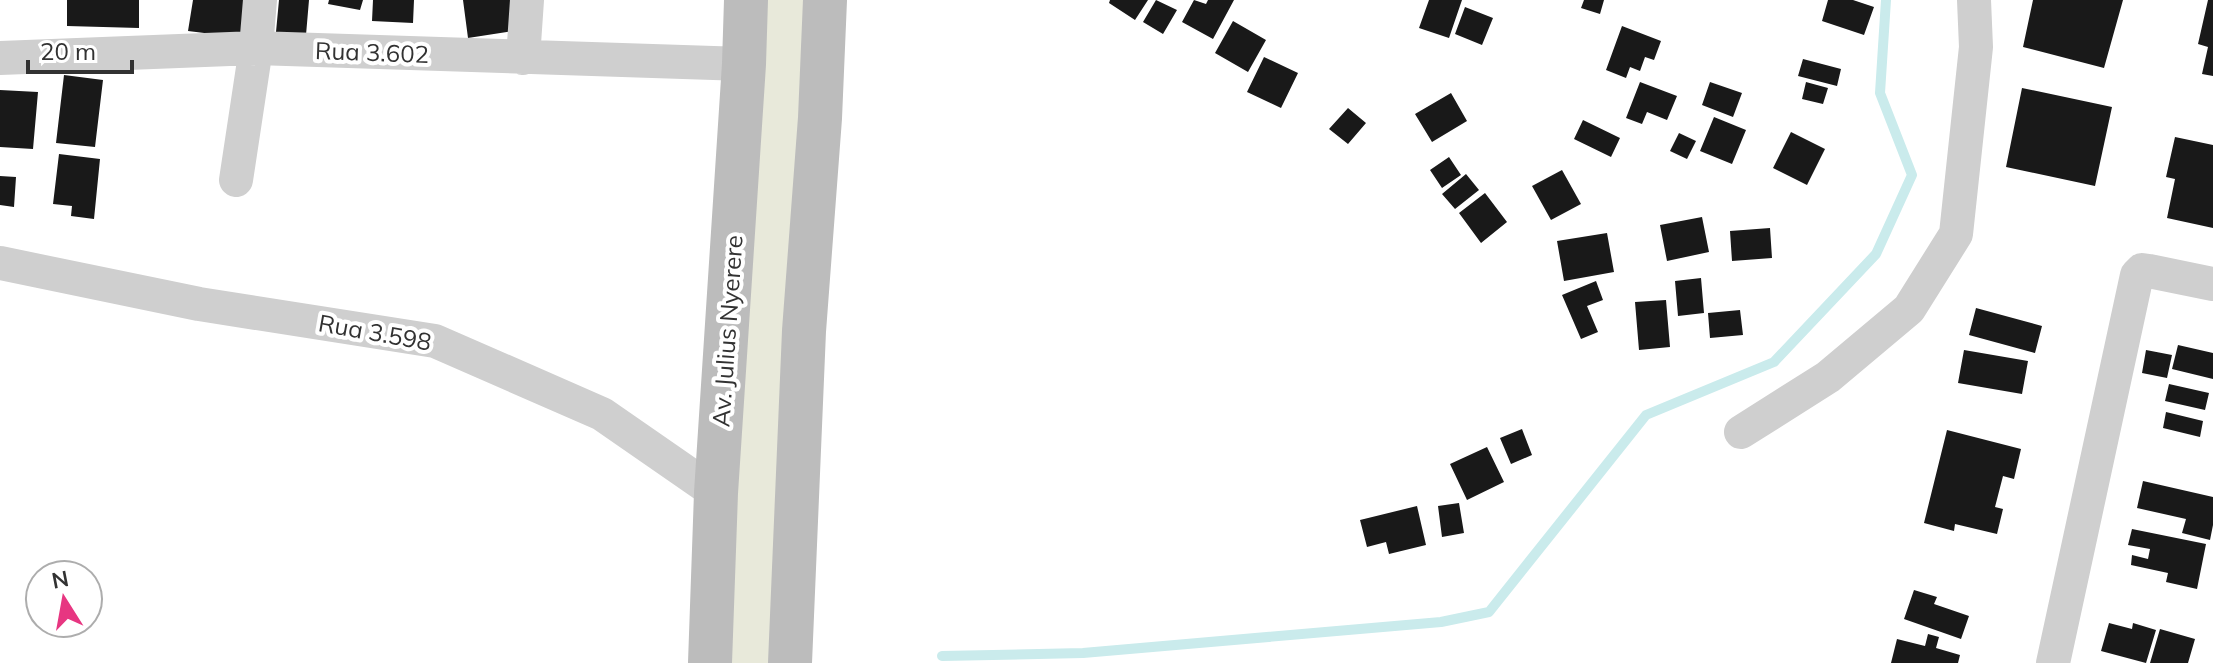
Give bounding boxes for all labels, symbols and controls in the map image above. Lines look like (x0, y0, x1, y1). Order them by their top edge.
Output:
scale bar (28, 24, 132, 74)
street label: Rua 3.602 (314, 35, 430, 69)
text: 20 m (40, 36, 96, 66)
street label: Av. Julius Nyerere (705, 234, 749, 428)
street label: Rua 3.598 (316, 307, 434, 357)
north arrow (24, 559, 104, 639)
text: N (49, 564, 71, 595)

